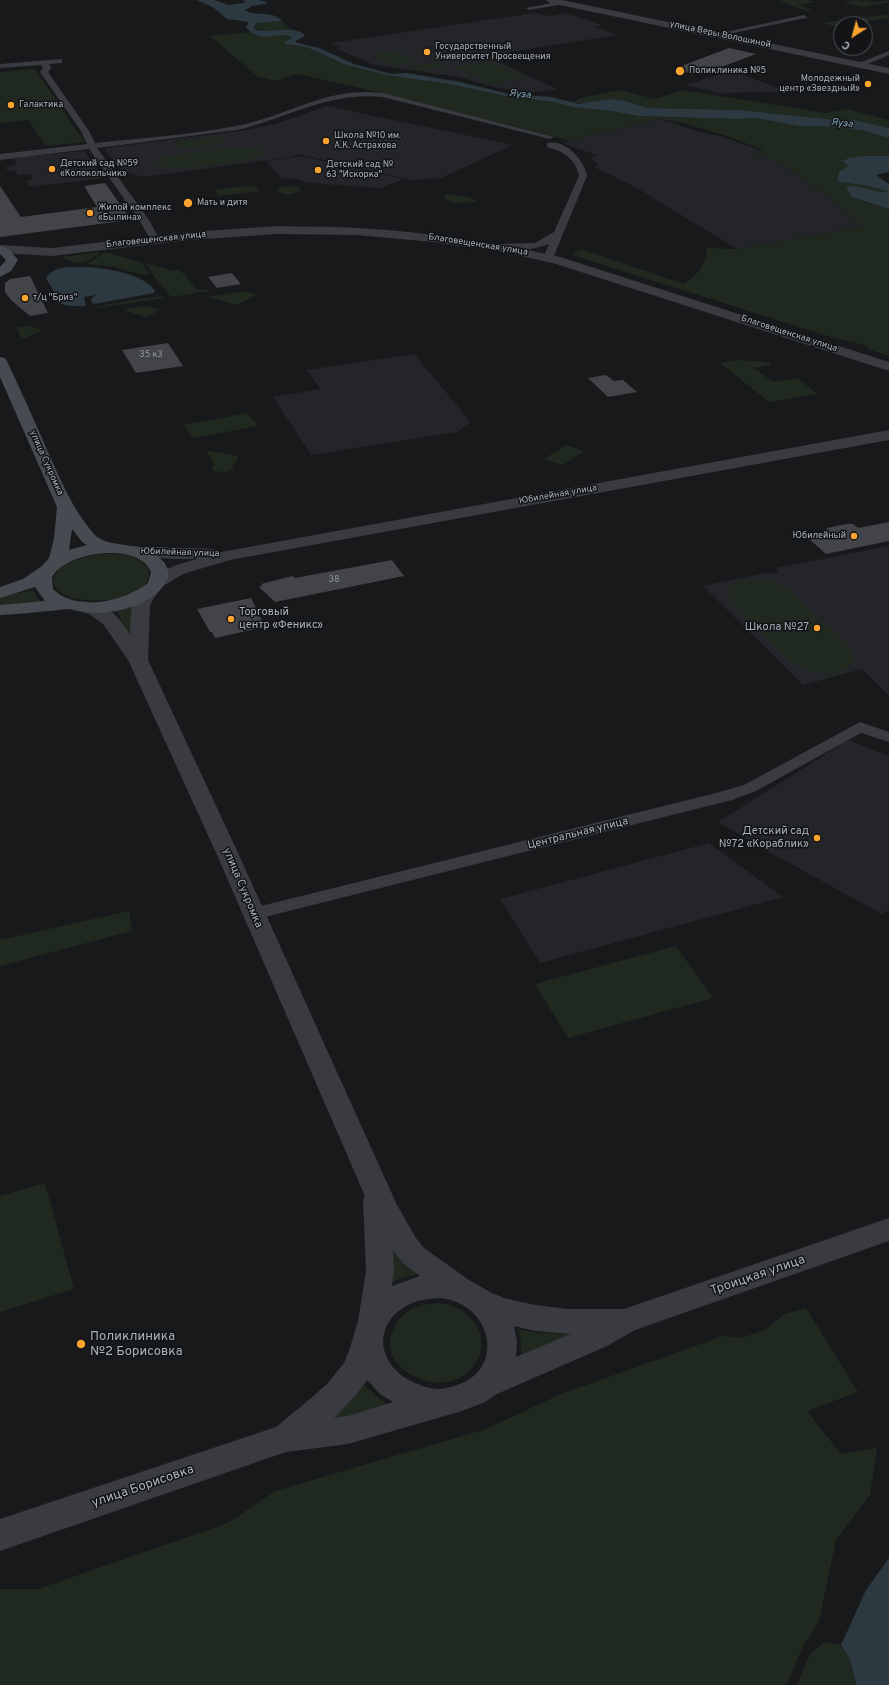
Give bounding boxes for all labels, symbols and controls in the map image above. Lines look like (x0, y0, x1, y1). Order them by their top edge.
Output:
north arrow (833, 16, 873, 56)
street label: улица Веры Волошиной (668, 19, 772, 51)
text: С (840, 37, 853, 53)
place label: Государственный Университет Просвещения (435, 42, 551, 63)
marker: Государственный Университет Просвещения (422, 47, 432, 57)
marker: Поликлиника №5 (674, 65, 686, 77)
place label: Поликлиника №5 (689, 66, 766, 76)
place label: Молодежный центр «Звездный» (779, 74, 860, 95)
marker: Молодежный центр «Звездный» (863, 79, 873, 89)
water label: Яуза (508, 88, 532, 102)
marker: Галактика (6, 100, 16, 110)
place label: Галактика (19, 100, 63, 110)
water label: Яуза (830, 117, 854, 131)
place label: Школа №10 им. А.К. Астрахова (334, 131, 401, 152)
marker: Школа №10 им. А.К. Астрахова (321, 136, 331, 146)
place label: Детский сад №59 «Колокольчик» (60, 159, 138, 180)
place label: Детский сад № 63 "Искорка" (326, 160, 393, 181)
marker: Детский сад №59 «Колокольчик» (47, 164, 57, 174)
marker: Детский сад № 63 "Искорка" (313, 165, 323, 175)
marker: Мать и дитя (182, 197, 194, 209)
place label: Мать и дитя (197, 198, 248, 208)
place label: Жилой комплекс «Былина» (98, 203, 171, 224)
marker: Жилой комплекс «Былина» (85, 208, 95, 218)
street label: Благовещенская улица (105, 229, 207, 251)
street label: Благовещенская улица (427, 232, 529, 258)
marker: т/ц "Бриз" (20, 293, 30, 303)
place label: т/ц "Бриз" (33, 293, 77, 303)
street label: Благовещенская улица (740, 313, 838, 355)
house number: 35 к3 (139, 350, 163, 360)
street label: улица Сукромка (27, 429, 65, 497)
street label: Юбилейная улица (518, 483, 598, 507)
place label: Юбилейный (793, 531, 846, 541)
marker: Юбилейный (849, 531, 859, 541)
street label: Юбилейная улица (140, 546, 220, 560)
house number: 38 (329, 575, 339, 585)
place label: Торговый центр «Феникс» (239, 606, 323, 632)
marker: Торговый центр «Феникс» (226, 614, 236, 624)
place label: Школа №27 (745, 621, 809, 635)
marker: Школа №27 (812, 623, 822, 633)
street label: Центральная улица (526, 815, 630, 853)
place label: Детский сад №72 «Кораблик» (719, 825, 809, 851)
marker: Детский сад №72 «Кораблик» (812, 833, 822, 843)
street label: улица Сукромка (219, 846, 265, 930)
street label: Троицкая улица (709, 1252, 807, 1300)
place label: Поликлиника №2 Борисовка (90, 1329, 183, 1360)
marker: Поликлиника №2 Борисовка (75, 1338, 87, 1350)
street label: улица Борисовка (90, 1462, 196, 1512)

